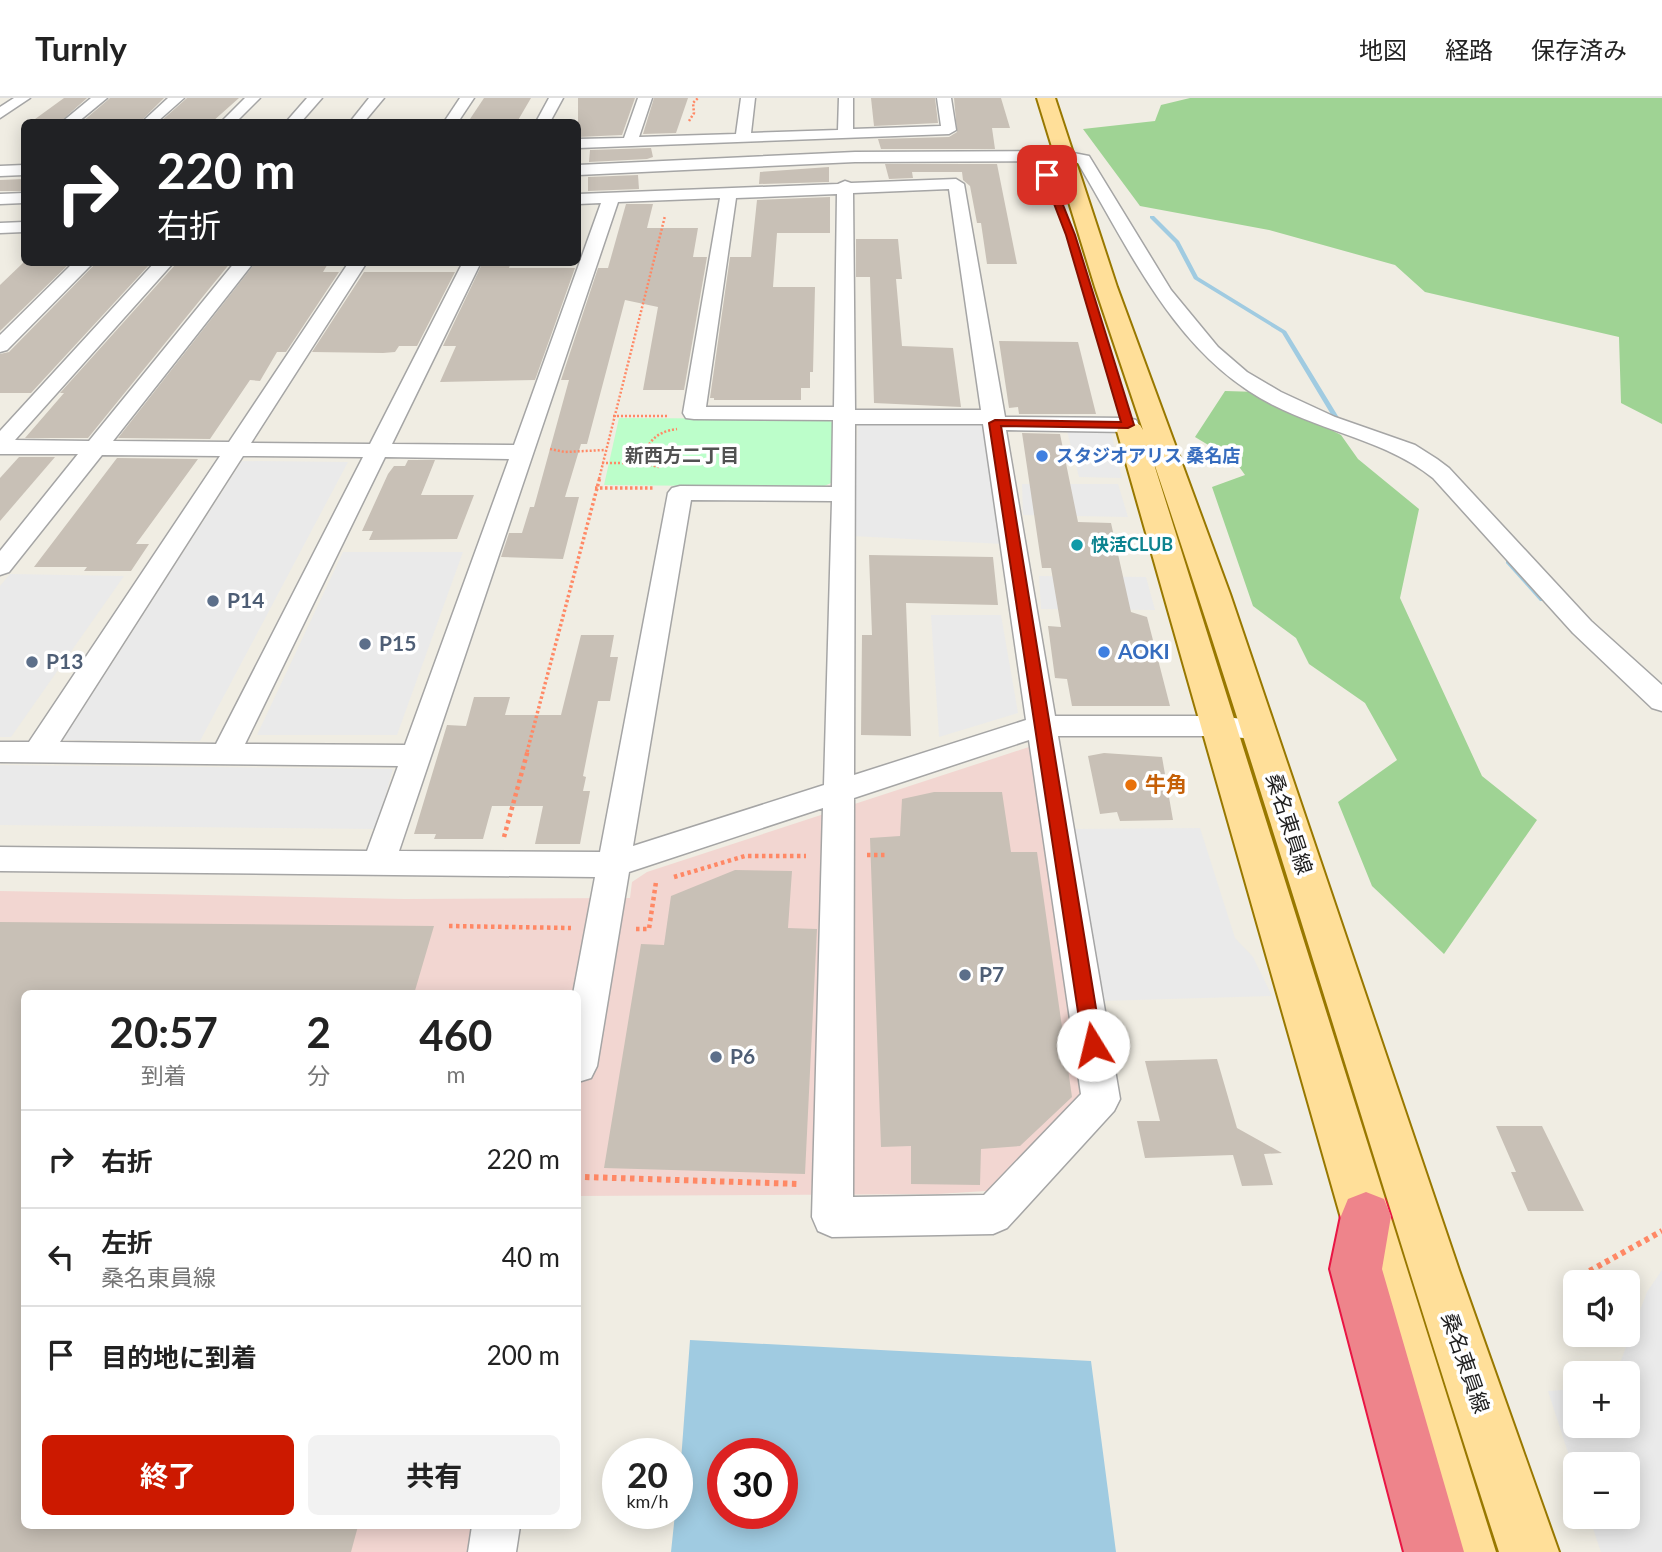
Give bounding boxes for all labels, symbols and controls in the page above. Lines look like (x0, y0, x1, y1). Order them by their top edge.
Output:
text: Turnly (35, 28, 127, 68)
text: 地図 (1359, 35, 1407, 64)
text: 経路 (1445, 35, 1493, 64)
text: 保存済み (1531, 35, 1627, 64)
text: 220 m (157, 141, 295, 199)
pin (1017, 145, 1077, 205)
icon: right (42, 147, 133, 238)
icon: arrive (1028, 156, 1066, 194)
text: 右折 (157, 205, 221, 244)
district label: 新西方二丁目 (625, 443, 739, 466)
place label: スタジオアリス 桑名店 (1056, 444, 1240, 466)
marker: スタジオアリス 桑名店 (1034, 448, 1050, 464)
place label: 快活CLUB (1091, 533, 1173, 555)
marker: 快活CLUB (1069, 537, 1085, 553)
place label: P14 (227, 587, 264, 612)
marker: P14 (205, 593, 221, 609)
place label: P15 (379, 630, 416, 655)
marker: P15 (357, 636, 373, 652)
place label: AOKI (1117, 638, 1170, 663)
marker: AOKI (1096, 644, 1112, 660)
place label: P13 (46, 648, 83, 673)
marker: P13 (24, 654, 40, 670)
street label: 桑名東員線 (1262, 770, 1319, 877)
place label: 牛角 (1145, 771, 1187, 796)
marker: 牛角 (1123, 777, 1139, 793)
place label: P7 (979, 961, 1004, 986)
marker: P7 (957, 967, 973, 983)
text: 20:57 (110, 1007, 218, 1057)
text: 2 (306, 1007, 331, 1057)
position arrow (1056, 1008, 1130, 1082)
text: 460 (419, 1010, 492, 1060)
place label: P6 (730, 1043, 755, 1068)
marker: P6 (708, 1049, 724, 1065)
text: m (446, 1060, 465, 1088)
text: 到着 (141, 1061, 187, 1089)
text: 分 (307, 1061, 330, 1089)
icon: right (42, 1140, 80, 1178)
text: 220 m (487, 1143, 560, 1175)
text: 右折 (101, 1145, 153, 1177)
text: 左折 (101, 1226, 153, 1258)
icon: left (42, 1238, 80, 1276)
text: 40 m (502, 1241, 560, 1273)
text: 桑名東員線 (101, 1263, 216, 1291)
map controls (1563, 1270, 1640, 1529)
button: sound (1563, 1270, 1640, 1347)
street label: 桑名東員線 (1438, 1309, 1495, 1416)
icon: arrive (42, 1336, 80, 1374)
text: 200 m (487, 1339, 560, 1371)
text: 目的地に到着 (101, 1341, 257, 1373)
button: + (1563, 1361, 1640, 1438)
button: 終了 (42, 1435, 294, 1515)
button: 共有 (308, 1435, 560, 1515)
speed limit sign: 30 (707, 1438, 798, 1529)
button: − (1563, 1452, 1640, 1529)
text: 20 (627, 1453, 668, 1495)
text: km/h (626, 1490, 669, 1512)

